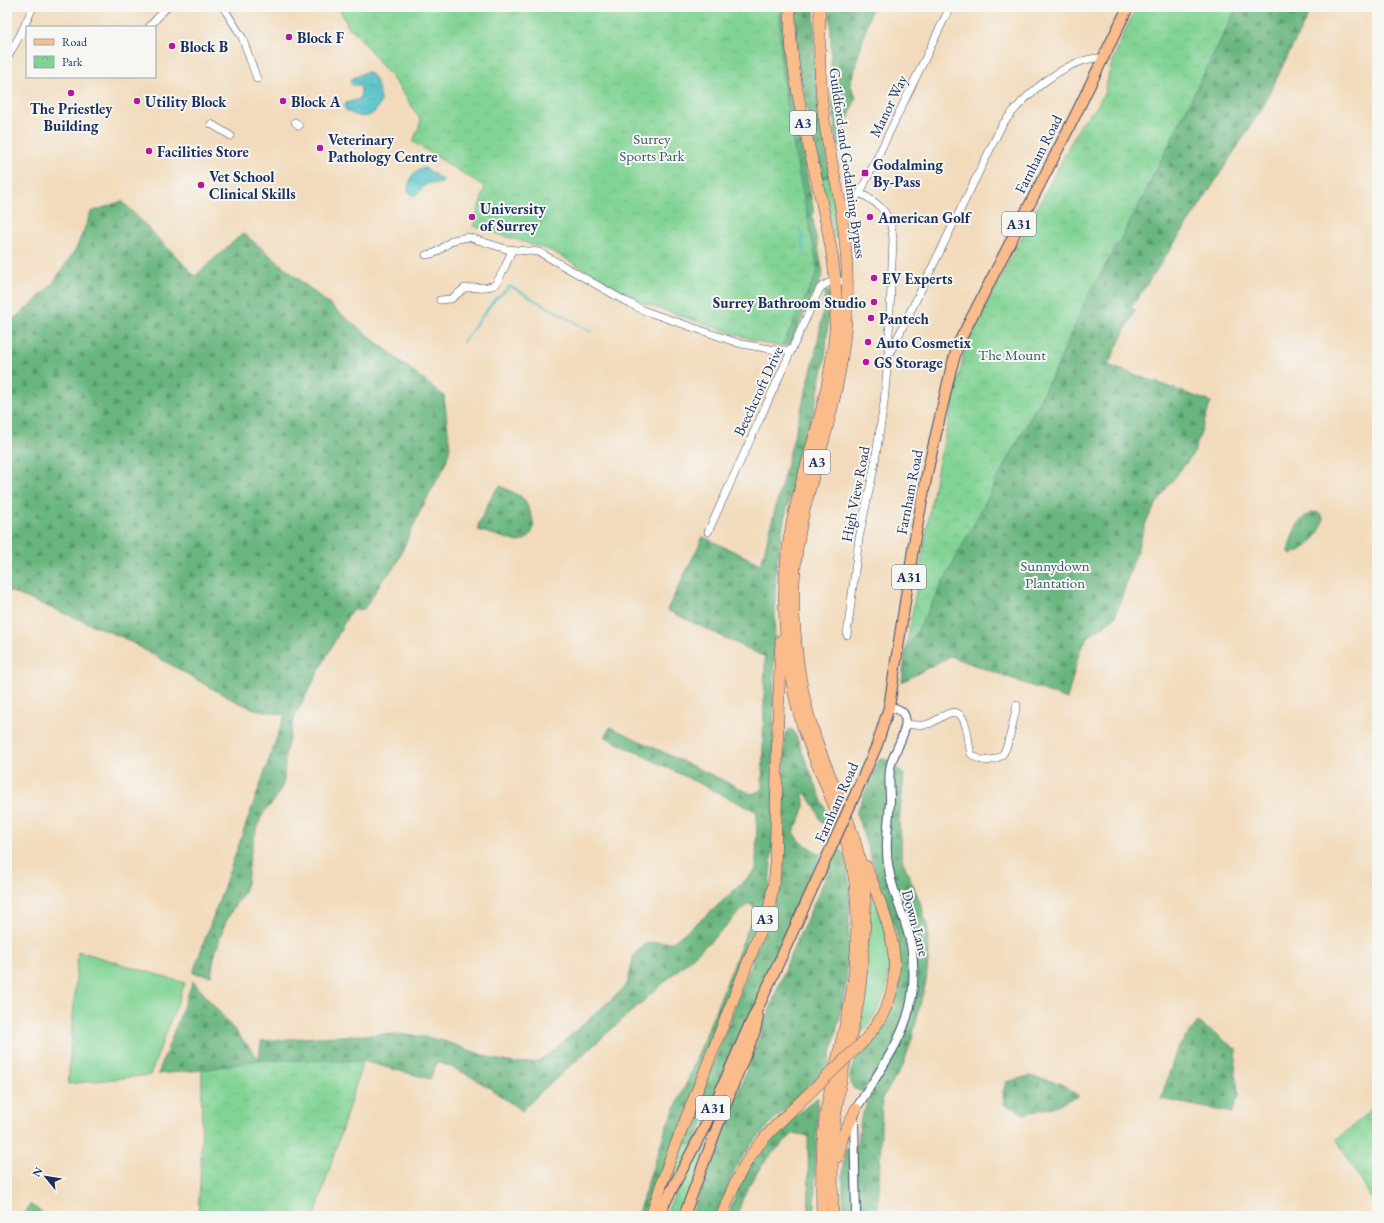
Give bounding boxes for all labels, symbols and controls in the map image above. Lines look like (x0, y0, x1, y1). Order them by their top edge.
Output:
legend (26, 26, 156, 78)
place label: Block F (297, 28, 344, 47)
marker: Block F (284, 32, 294, 42)
text: Road (62, 34, 88, 50)
place label: Block B (180, 37, 228, 56)
marker: Block B (167, 41, 177, 51)
text: Park (62, 54, 83, 70)
street label: Guildford and Godalming Bypass (825, 66, 871, 260)
street label: Manor Way (865, 71, 911, 140)
marker: The Priestley Building (66, 88, 76, 98)
place label: Utility Block (145, 92, 227, 111)
place label: Block A (291, 92, 341, 111)
marker: Utility Block (132, 96, 142, 106)
marker: Block A (278, 96, 288, 106)
place label: The Priestley Building (29, 99, 113, 135)
road number: A3 (790, 111, 816, 135)
street label: Farnham Road (1010, 111, 1066, 197)
park label: Surrey Sports Park (619, 129, 686, 165)
place label: Veterinary Pathology Centre (328, 130, 438, 166)
place label: Facilities Store (157, 142, 249, 161)
marker: Veterinary Pathology Centre (315, 143, 325, 153)
marker: Facilities Store (144, 146, 154, 156)
place label: Godalming By-Pass (873, 155, 943, 191)
place label: Vet School Clinical Skills (209, 167, 296, 203)
marker: Godalming By-Pass (860, 168, 870, 178)
marker: Vet School Clinical Skills (196, 180, 206, 190)
place label: University of Surrey (480, 199, 547, 235)
place label: American Golf (877, 208, 973, 227)
marker: University of Surrey (467, 212, 477, 222)
marker: American Golf (865, 212, 875, 222)
road number: A31 (1002, 212, 1036, 236)
place label: EV Experts (882, 269, 953, 288)
marker: EV Experts (869, 273, 879, 283)
place label: Surrey Bathroom Studio (713, 293, 866, 312)
marker: Surrey Bathroom Studio (869, 297, 879, 307)
place label: Pantech (879, 309, 929, 328)
marker: Pantech (866, 313, 876, 323)
place label: Auto Cosmetix (875, 333, 972, 352)
marker: Auto Cosmetix (863, 337, 873, 347)
street label: Beechcroft Drive (729, 343, 787, 439)
park label: The Mount (978, 345, 1046, 364)
place label: GS Storage (874, 353, 943, 372)
marker: GS Storage (861, 357, 871, 367)
street label: High View Road (836, 444, 874, 543)
street label: Farnham Road (891, 448, 927, 536)
road number: A3 (804, 450, 830, 474)
park label: Sunnydown Plantation (1020, 556, 1090, 592)
road number: A31 (892, 565, 926, 589)
street label: Farnham Road (810, 759, 862, 845)
street label: Down Lane (898, 888, 934, 959)
road number: A3 (752, 907, 778, 931)
road number: A31 (696, 1096, 730, 1120)
north arrow (26, 1157, 66, 1197)
text: N (29, 1165, 46, 1179)

